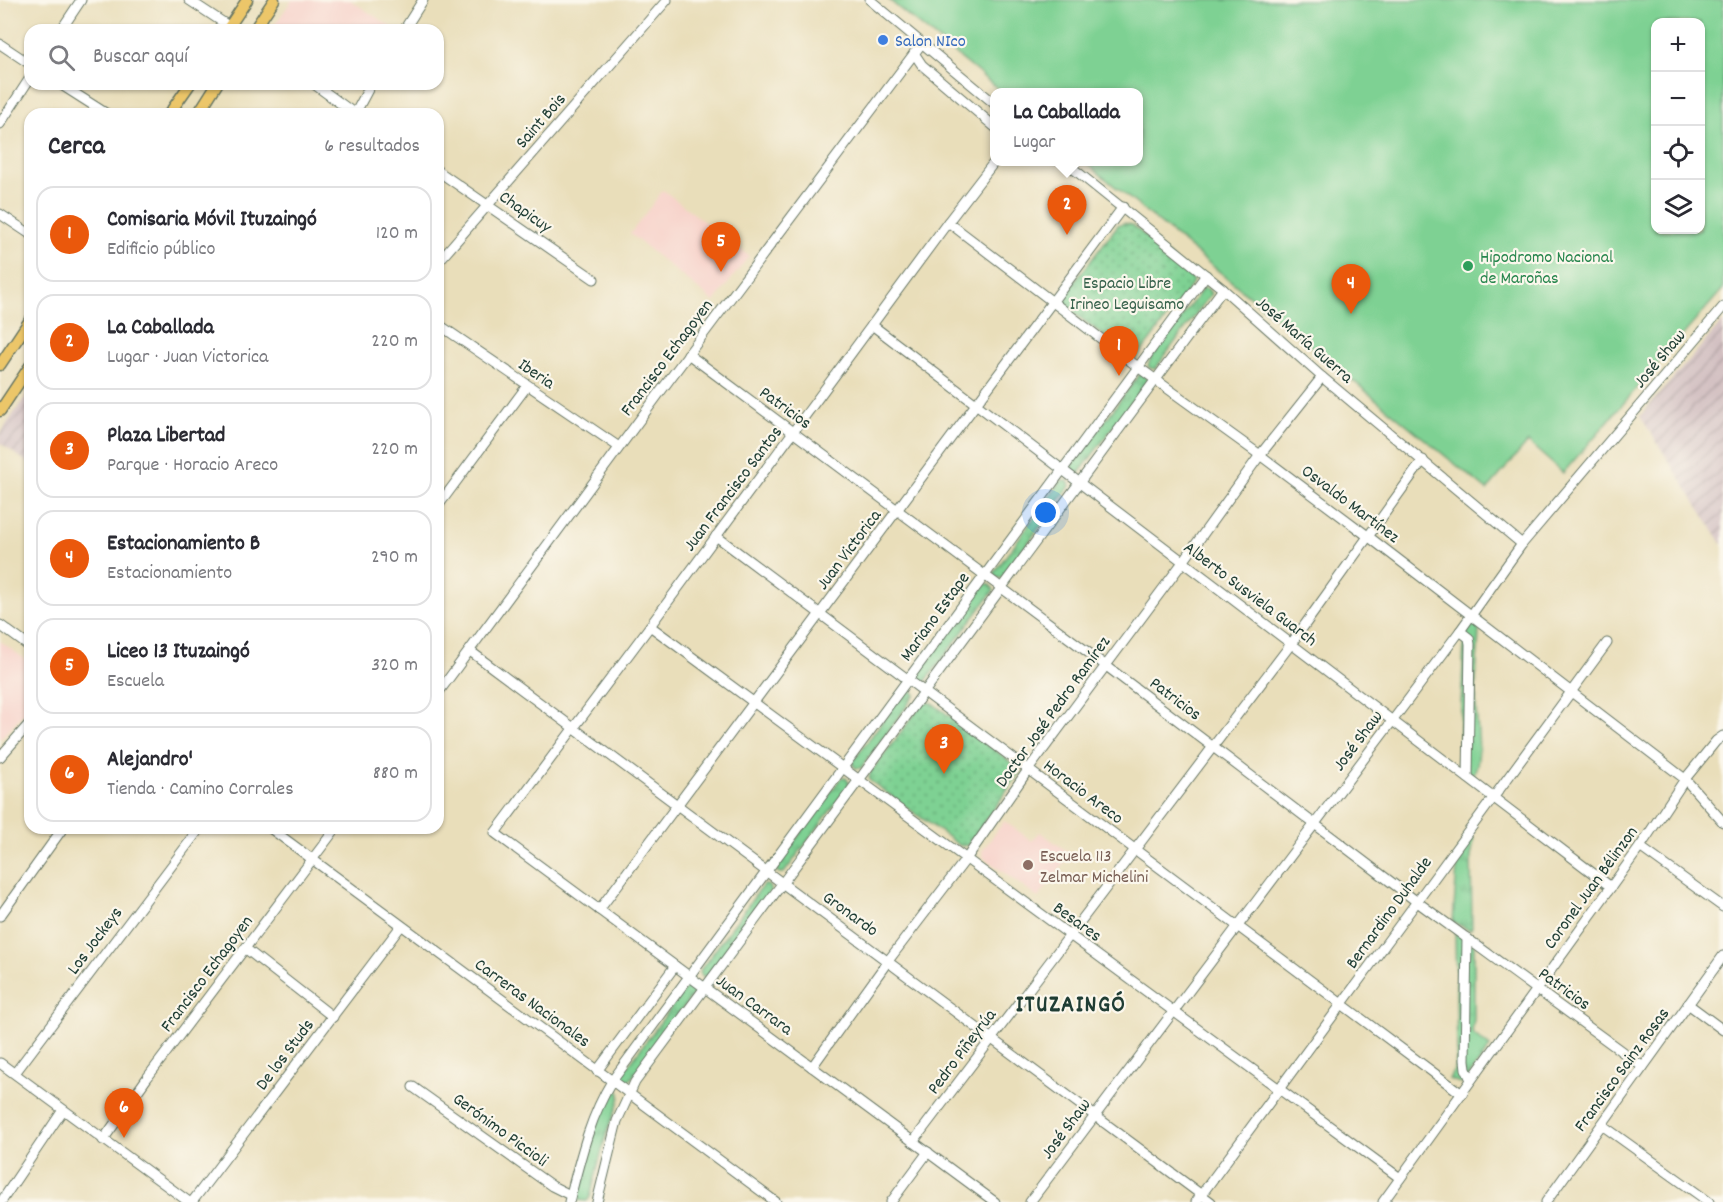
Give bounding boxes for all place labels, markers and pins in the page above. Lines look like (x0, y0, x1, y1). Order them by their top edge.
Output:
place label: Salon NIco (895, 30, 966, 55)
marker: Salon NIco (876, 33, 890, 47)
pin: 2 (1048, 186, 1086, 235)
pin: 5 (702, 222, 740, 272)
place label: Hipodromo Nacional de Maroñas (1480, 246, 1614, 292)
marker: Hipodromo Nacional de Maroñas (1461, 259, 1475, 273)
pin: 4 (1332, 264, 1370, 314)
pin: 1 (1100, 326, 1138, 376)
pin: 3 (924, 724, 964, 774)
place label: Escuela 113 Zelmar Michelini (1040, 845, 1148, 891)
marker: Escuela 113 Zelmar Michelini (1021, 858, 1035, 872)
pin: 6 (104, 1088, 144, 1138)

